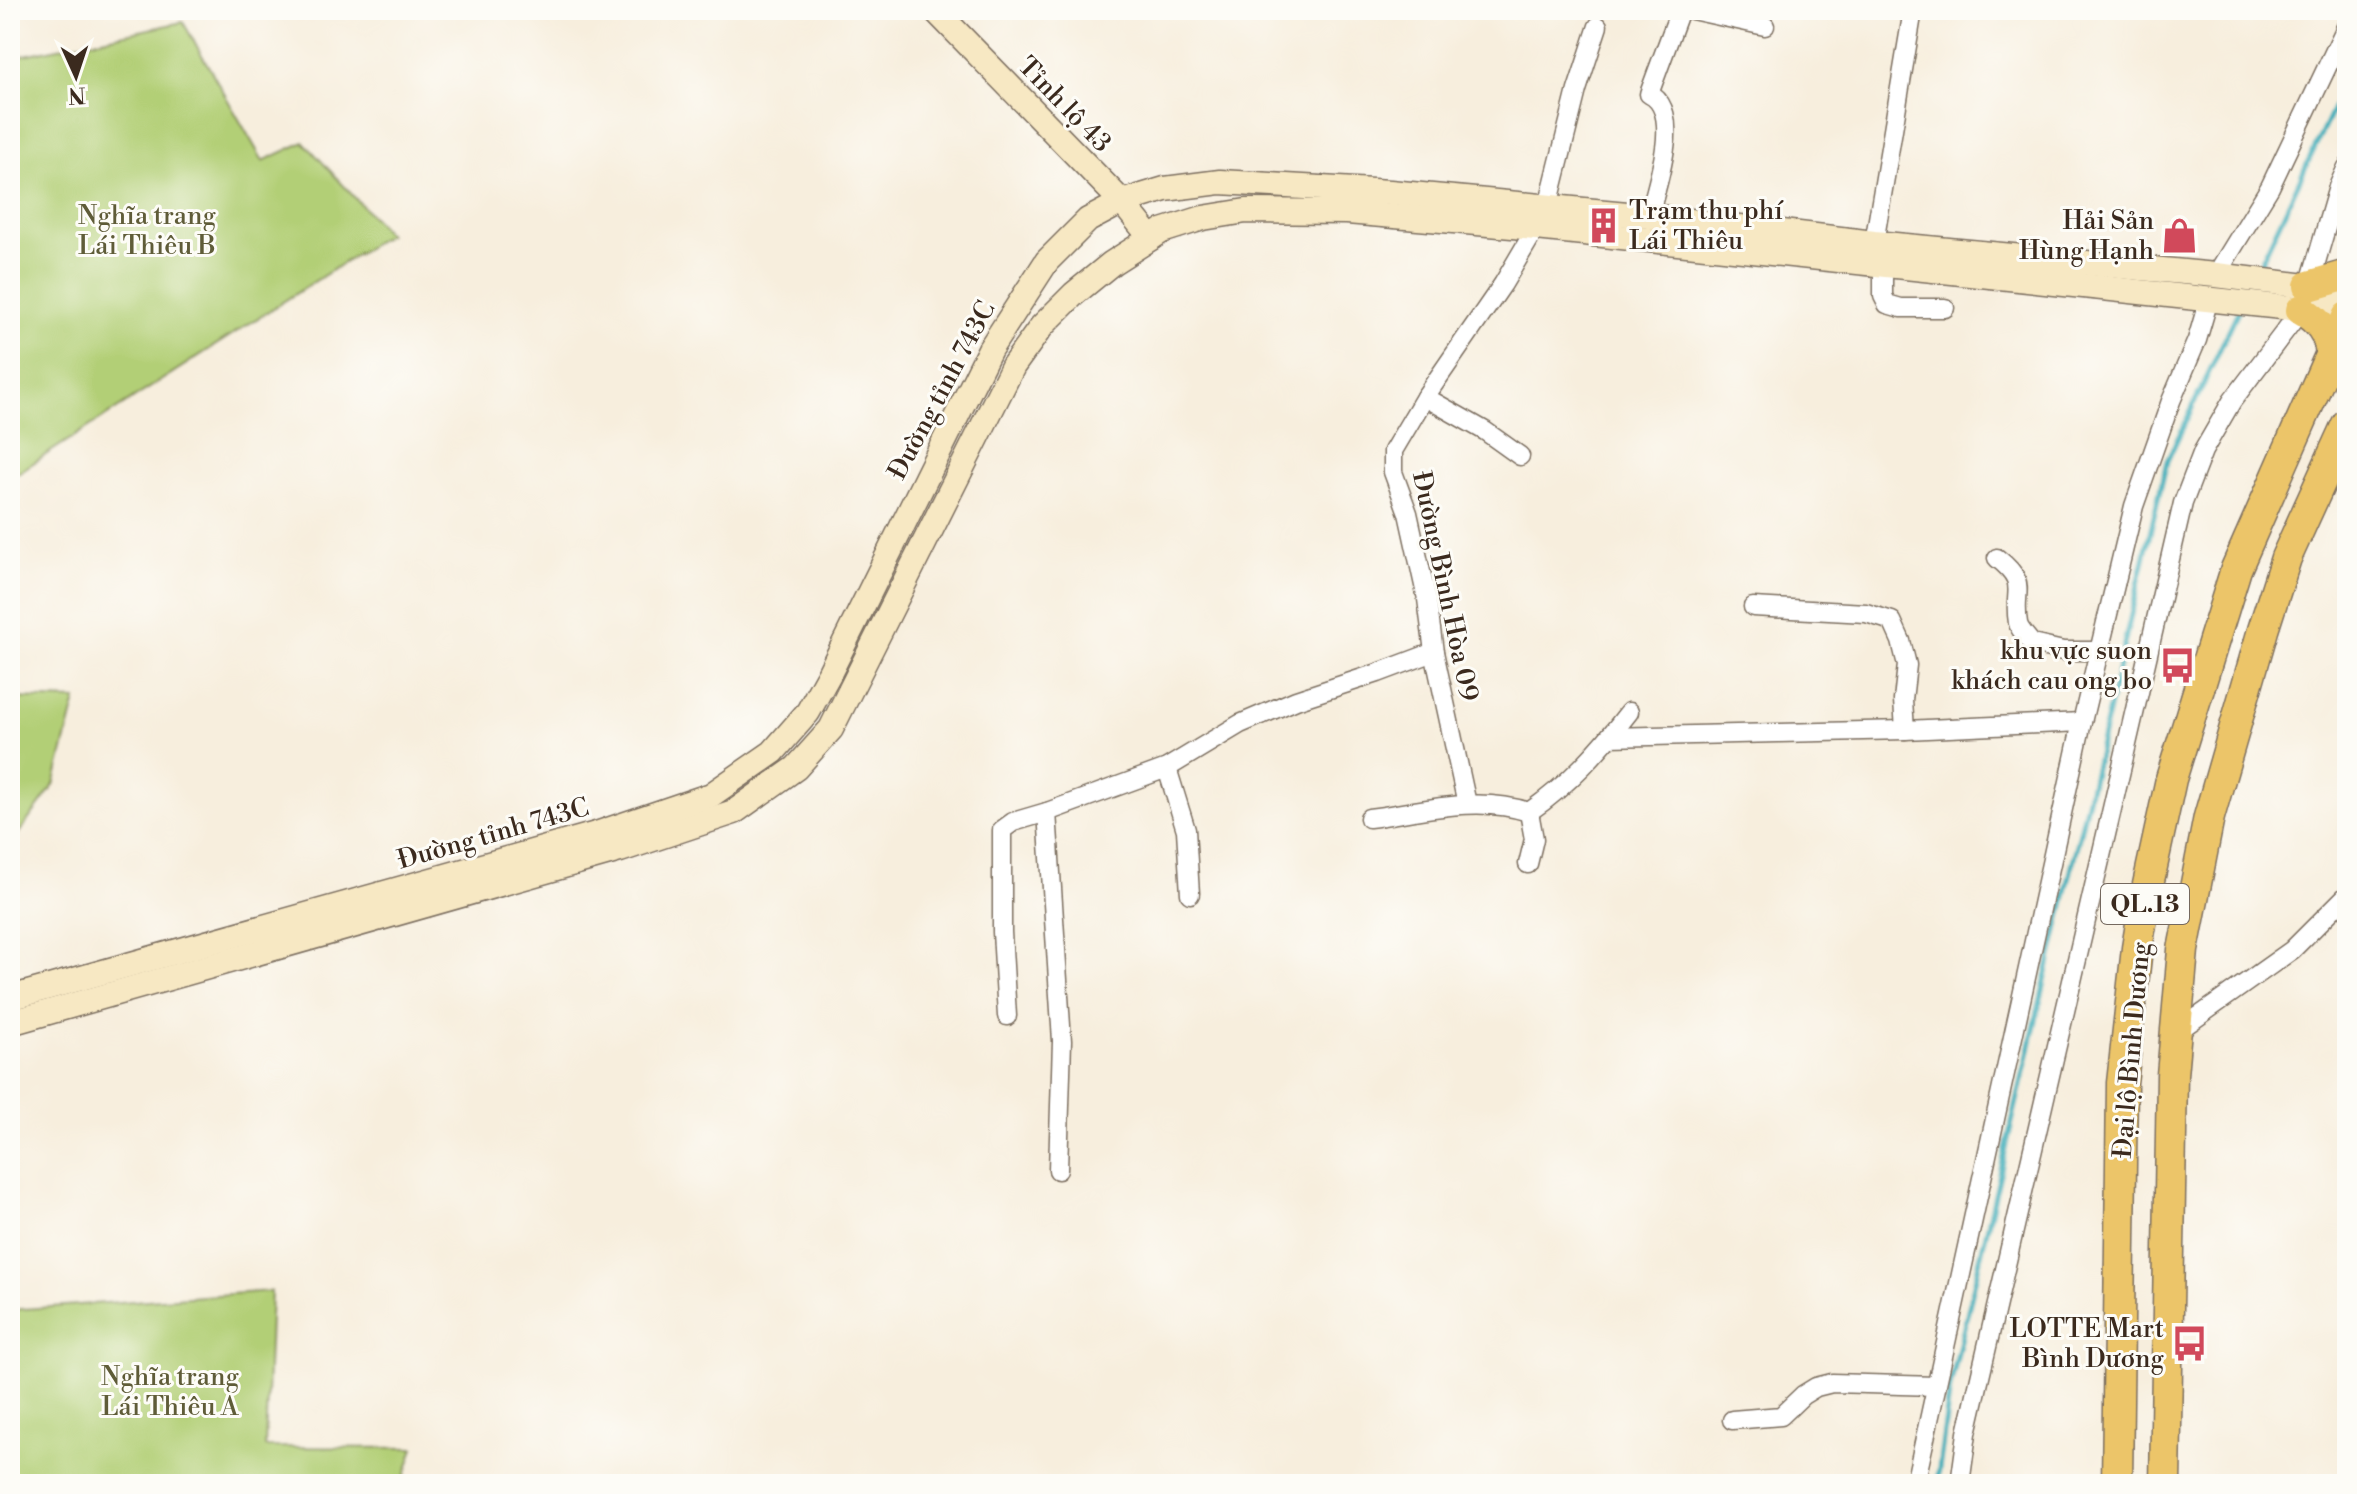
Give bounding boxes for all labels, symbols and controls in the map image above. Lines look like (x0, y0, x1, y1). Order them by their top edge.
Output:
north arrow (36, 36, 116, 116)
street label: Tỉnh lộ 43 (1011, 50, 1118, 159)
text: N (67, 81, 86, 108)
place label: Trạm thu phí Lái Thiêu (1629, 195, 1784, 257)
park label: Nghĩa trang Lái Thiêu B (78, 200, 216, 262)
place label: Hải Sản Hùng Hạnh (2019, 205, 2154, 267)
building icon: Trạm thu phí Lái Thiêu (1584, 206, 1622, 244)
shop icon: Hải Sản Hùng Hạnh (2161, 216, 2199, 254)
street label: Đường tỉnh 743C (881, 296, 1002, 485)
street label: Đường Bình Hòa 09 (1405, 468, 1485, 704)
place label: khu vực suon khách cau ong bo (1951, 635, 2152, 697)
bus stop icon: khu vực suon khách cau ong bo (2159, 646, 2197, 684)
street label: Đường tỉnh 743C (394, 791, 593, 877)
road number: QL.13 (2101, 884, 2189, 924)
street label: Đại lộ Bình Dương (2107, 940, 2157, 1159)
place label: LOTTE Mart Bình Dương (2009, 1313, 2165, 1375)
bus stop icon: LOTTE Mart Bình Dương (2171, 1324, 2209, 1362)
park label: Nghĩa trang Lái Thiêu A (101, 1361, 240, 1423)

